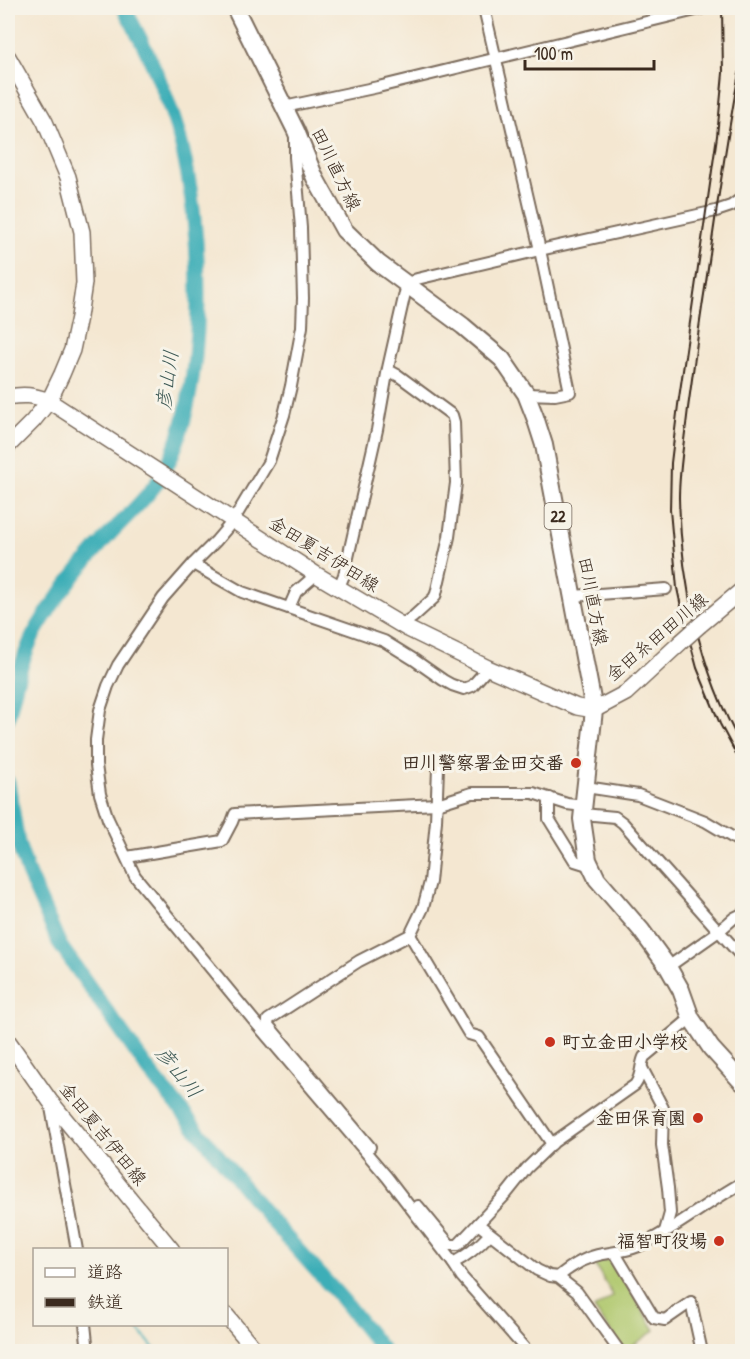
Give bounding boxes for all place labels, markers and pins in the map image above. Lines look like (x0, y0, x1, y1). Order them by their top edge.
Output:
place label: 田川警察署金田交番 (402, 750, 564, 775)
marker: 田川警察署金田交番 (569, 756, 583, 770)
place label: 町立金田小学校 (562, 1029, 688, 1054)
marker: 町立金田小学校 (543, 1035, 557, 1049)
place label: 金田保育園 (596, 1105, 686, 1130)
marker: 金田保育園 (691, 1111, 705, 1125)
place label: 福智町役場 (617, 1228, 707, 1253)
marker: 福智町役場 (712, 1234, 726, 1248)

